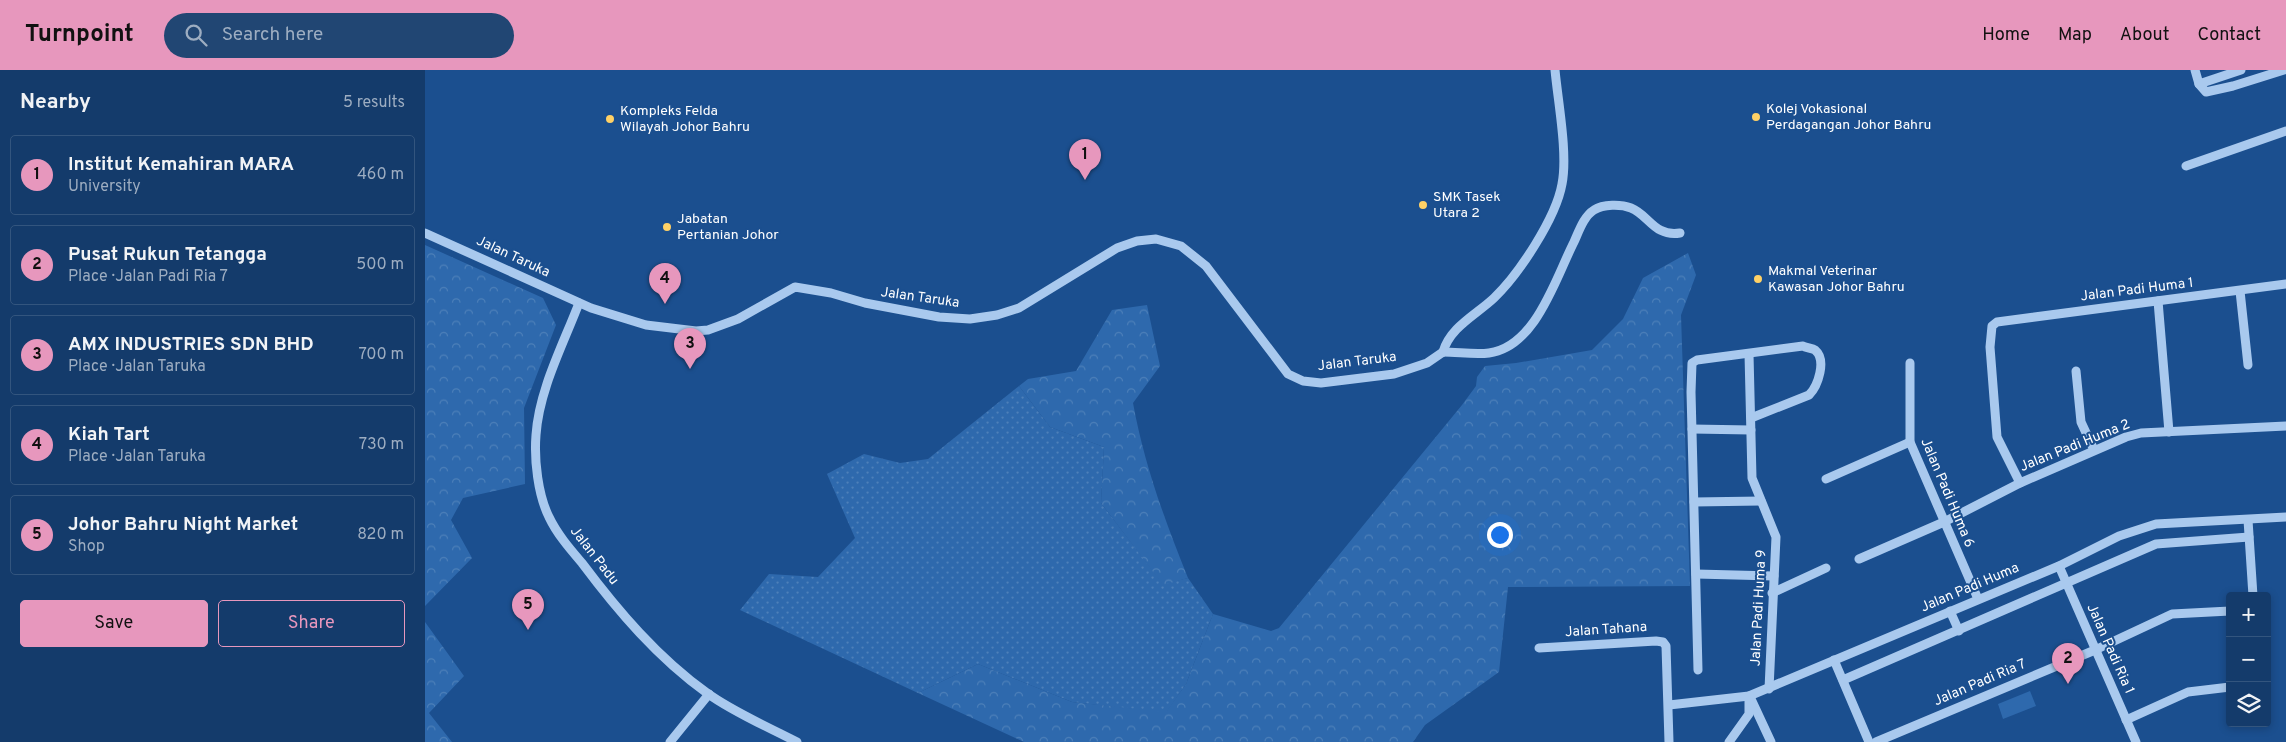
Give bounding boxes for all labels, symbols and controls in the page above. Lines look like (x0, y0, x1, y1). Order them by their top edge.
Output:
search box (164, 13, 514, 58)
text: Turnpoint (25, 20, 134, 50)
icon: search (182, 21, 210, 49)
text: Search here (222, 23, 323, 47)
text: Home (1982, 24, 2030, 47)
text: Map (2058, 24, 2092, 47)
text: About (2120, 24, 2169, 47)
text: Contact (2197, 24, 2261, 47)
text: Nearby (20, 89, 91, 116)
text: 5 results (343, 93, 405, 113)
place label: Kolej Vokasional Perdagangan Johor Bahru (1766, 101, 1931, 134)
place label: Kompleks Felda Wilayah Johor Bahru (620, 103, 750, 136)
marker: Kolej Vokasional Perdagangan Johor Bahru (1750, 111, 1762, 123)
marker: Kompleks Felda Wilayah Johor Bahru (604, 113, 616, 125)
pin: 1 (1069, 139, 1101, 180)
text: Institut Kemahiran MARA (68, 153, 294, 177)
text: 1 (34, 165, 40, 185)
text: 460 m (357, 165, 404, 185)
text: University (68, 177, 141, 197)
place label: SMK Tasek Utara 2 (1433, 189, 1501, 222)
marker: SMK Tasek Utara 2 (1417, 199, 1429, 211)
place label: Jabatan Pertanian Johor (677, 211, 779, 244)
marker: Jabatan Pertanian Johor (661, 221, 673, 233)
street label: Jalan Taruka (473, 233, 553, 281)
text: Pusat Rukun Tetangga (68, 243, 267, 267)
text: 2 (32, 255, 42, 275)
text: 500 m (356, 255, 404, 275)
pin: 4 (649, 263, 681, 304)
place label: Makmal Veterinar Kawasan Johor Bahru (1768, 263, 1905, 296)
text: Place · Jalan Padi Ria 7 (68, 267, 228, 287)
marker: Makmal Veterinar Kawasan Johor Bahru (1752, 273, 1764, 285)
street label: Jalan Padi Huma 1 (2079, 275, 2195, 305)
street label: Jalan Taruka (880, 284, 960, 312)
pin: 3 (674, 328, 706, 369)
text: AMX INDUSTRIES SDN BHD (68, 333, 314, 357)
text: 3 (32, 345, 42, 365)
text: 700 m (358, 345, 404, 365)
street label: Jalan Taruka (1317, 349, 1397, 375)
text: Place · Jalan Taruka (68, 357, 206, 377)
street label: Jalan Padi Huma 2 (2018, 416, 2132, 476)
text: Kiah Tart (68, 423, 150, 447)
text: 4 (32, 435, 42, 455)
text: 730 m (359, 435, 404, 455)
street label: Jalan Padi Huma 6 (1916, 436, 1978, 550)
text: Place · Jalan Taruka (68, 447, 206, 467)
text: Johor Bahru Night Market (68, 513, 298, 537)
your location (1487, 522, 1513, 548)
street label: Jalan Padu (566, 523, 622, 589)
text: 5 (32, 525, 42, 545)
text: 820 m (357, 525, 404, 545)
text: Shop (68, 537, 105, 557)
street label: Jalan Padi Huma 9 (1747, 549, 1771, 667)
street label: Jalan Padi Huma (1918, 560, 2022, 616)
pin: 5 (512, 589, 544, 630)
map controls (2226, 592, 2271, 727)
button: + (2226, 592, 2271, 637)
button: Save (20, 600, 208, 647)
button: Share (218, 600, 405, 647)
street label: Jalan Padi Ria 1 (2083, 601, 2137, 697)
street label: Jalan Tahana (1564, 619, 1648, 641)
button: − (2226, 637, 2271, 682)
pin: 2 (2052, 643, 2084, 684)
street label: Jalan Padi Ria 7 (1931, 656, 2029, 710)
button: layers (2226, 682, 2271, 727)

